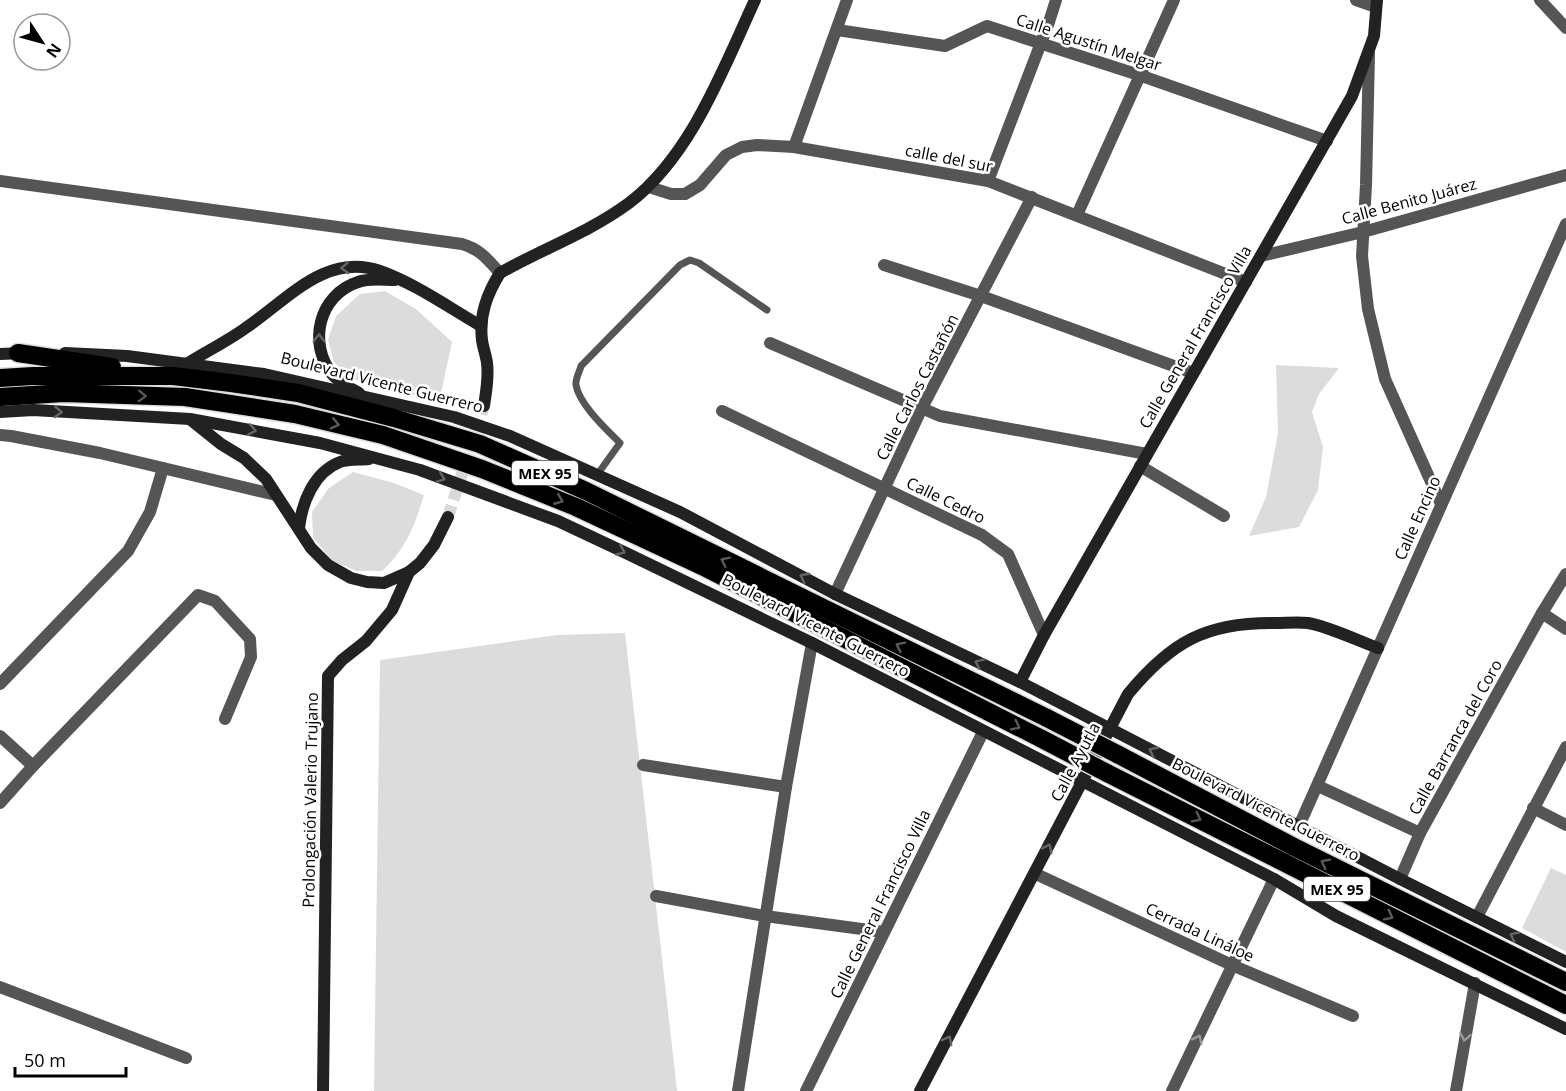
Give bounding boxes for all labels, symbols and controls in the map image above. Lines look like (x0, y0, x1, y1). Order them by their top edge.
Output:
street label: Calle Agustín Melgar (1013, 8, 1165, 76)
north arrow (12, 12, 72, 72)
text: N (41, 39, 67, 63)
street label: calle del sur (903, 139, 995, 177)
street label: Calle Benito Juárez (1339, 172, 1479, 230)
street label: Calle General Francisco Villa (1133, 241, 1257, 433)
one-way arrow (340, 261, 349, 274)
street label: Calle Carlos Castañón (871, 310, 963, 464)
one-way arrow (313, 334, 325, 343)
street label: Boulevard Vicente Guerrero (279, 346, 485, 418)
one-way arrow (138, 389, 147, 402)
one-way arrow (54, 405, 63, 418)
one-way arrow (330, 416, 340, 429)
one-way arrow (247, 424, 257, 436)
road number: MEX 95 (512, 461, 578, 485)
one-way arrow (435, 470, 446, 483)
street label: Calle Cedro (903, 471, 989, 529)
street label: Calle Encino (1389, 472, 1445, 564)
one-way arrow (553, 493, 564, 505)
one-way arrow (615, 544, 626, 556)
one-way arrow (720, 556, 731, 568)
street label: Boulevard Vicente Guerrero (718, 568, 914, 682)
one-way arrow (800, 573, 810, 584)
one-way arrow (896, 642, 907, 654)
street label: Calle Barranca del Coro (1403, 655, 1507, 819)
one-way arrow (975, 658, 986, 670)
street label: Prolongación Valerio Trujano (297, 692, 323, 908)
one-way arrow (1009, 719, 1020, 730)
street label: Calle Ayutla (1045, 719, 1105, 805)
one-way arrow (1149, 747, 1160, 758)
street label: Boulevard Vicente Guerrero (1168, 752, 1364, 866)
street label: Calle General Francisco Villa (825, 806, 935, 1002)
one-way arrow (1191, 810, 1202, 822)
one-way arrow (1041, 844, 1053, 855)
one-way arrow (1321, 858, 1332, 870)
road number: MEX 95 (1304, 877, 1370, 901)
street label: Cerrada Lináloe (1142, 897, 1258, 967)
one-way arrow (1383, 909, 1394, 920)
one-way arrow (1509, 931, 1520, 943)
one-way arrow (1459, 1032, 1472, 1042)
one-way arrow (1191, 1034, 1203, 1045)
one-way arrow (941, 1035, 952, 1046)
scale bar (15, 1040, 126, 1078)
text: 50 m (24, 1048, 66, 1072)

